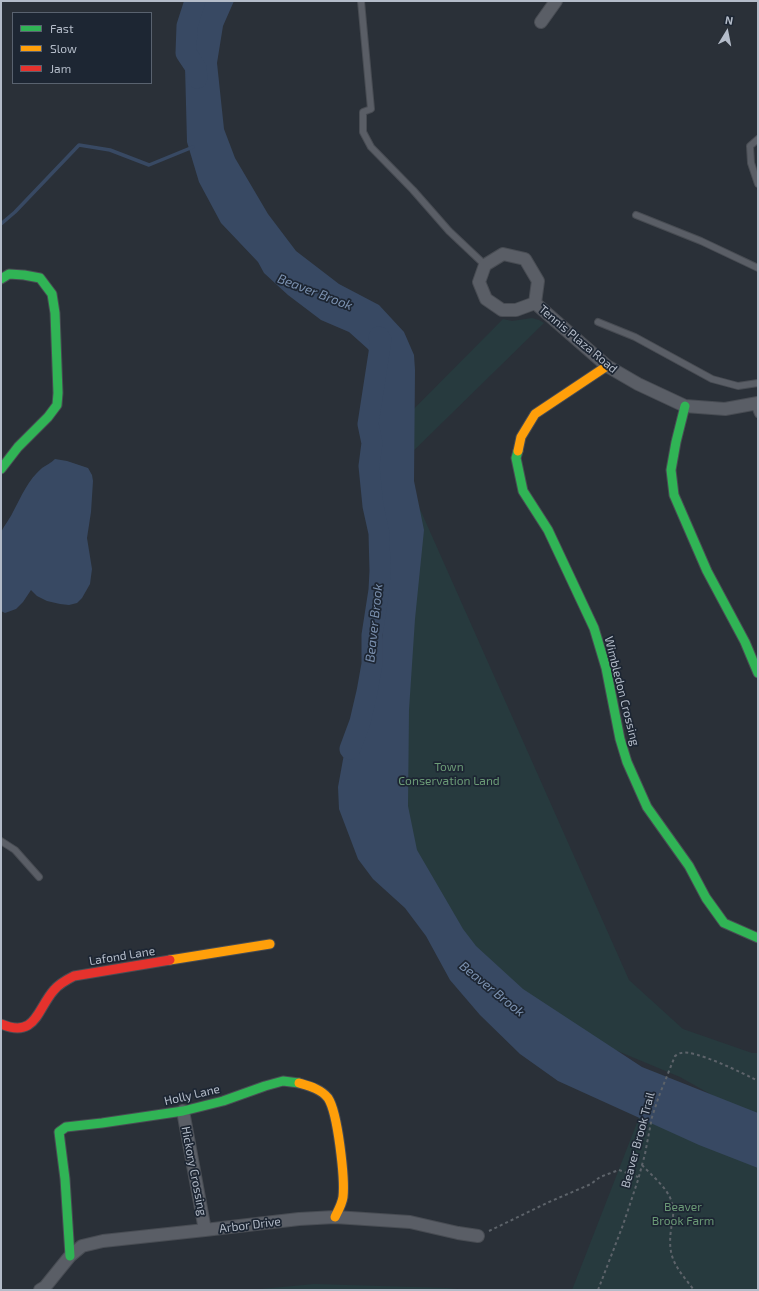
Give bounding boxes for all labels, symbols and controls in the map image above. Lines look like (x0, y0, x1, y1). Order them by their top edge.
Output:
legend (12, 12, 152, 84)
north arrow (707, 12, 747, 52)
text: N (724, 13, 734, 27)
text: Fast (50, 21, 73, 35)
text: Slow (50, 41, 77, 55)
text: Jam (50, 61, 71, 75)
water label: Beaver Brook (275, 271, 355, 313)
street label: Tennis Plaza Road (536, 302, 620, 376)
water label: Beaver Brook (362, 583, 386, 663)
street label: Wimbledon Crossing (601, 635, 643, 747)
park label: Town Conservation Land (398, 760, 500, 788)
street label: Lafond Lane (88, 944, 156, 968)
water label: Beaver Brook (456, 958, 528, 1020)
street label: Holly Lane (163, 1082, 221, 1108)
street label: Beaver Brook Trail (618, 1090, 658, 1190)
street label: Hickory Crossing (178, 1125, 210, 1217)
park label: Beaver Brook Farm (652, 1200, 714, 1228)
street label: Arbor Drive (218, 1214, 282, 1236)

